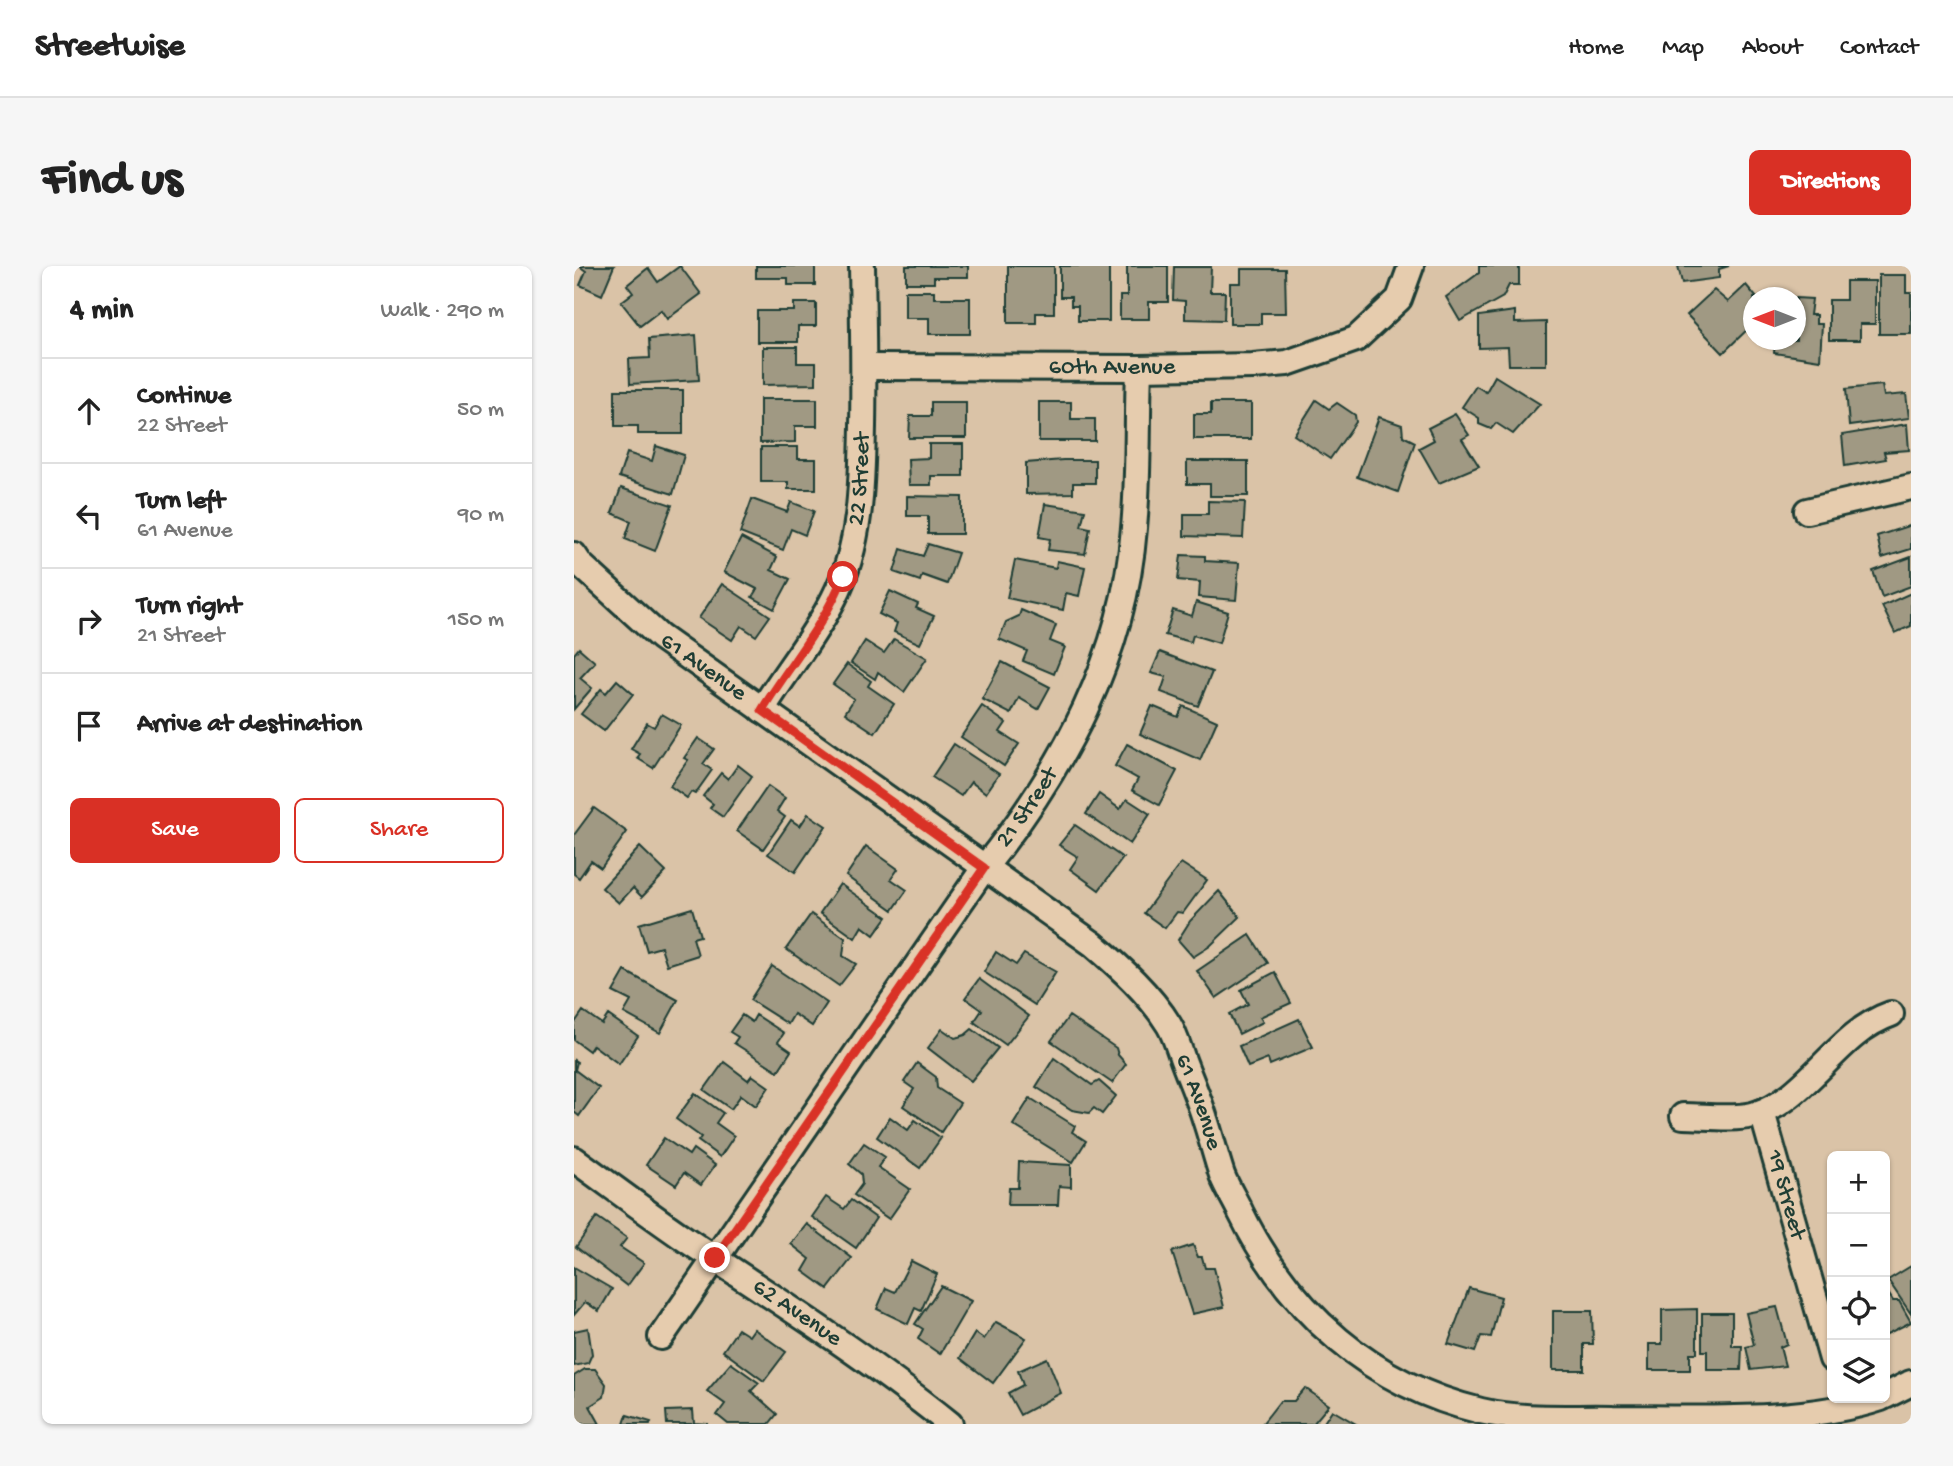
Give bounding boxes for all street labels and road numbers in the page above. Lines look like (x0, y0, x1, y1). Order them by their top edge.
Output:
street label: 60th Avenue (1049, 353, 1176, 383)
street label: 22 Street (842, 430, 877, 528)
street label: 61 Avenue (654, 627, 753, 709)
street label: 21 Street (990, 760, 1066, 854)
street label: 61 Avenue (1168, 1050, 1228, 1154)
street label: 19 Street (1759, 1146, 1812, 1245)
street label: 62 Avenue (747, 1273, 848, 1354)

